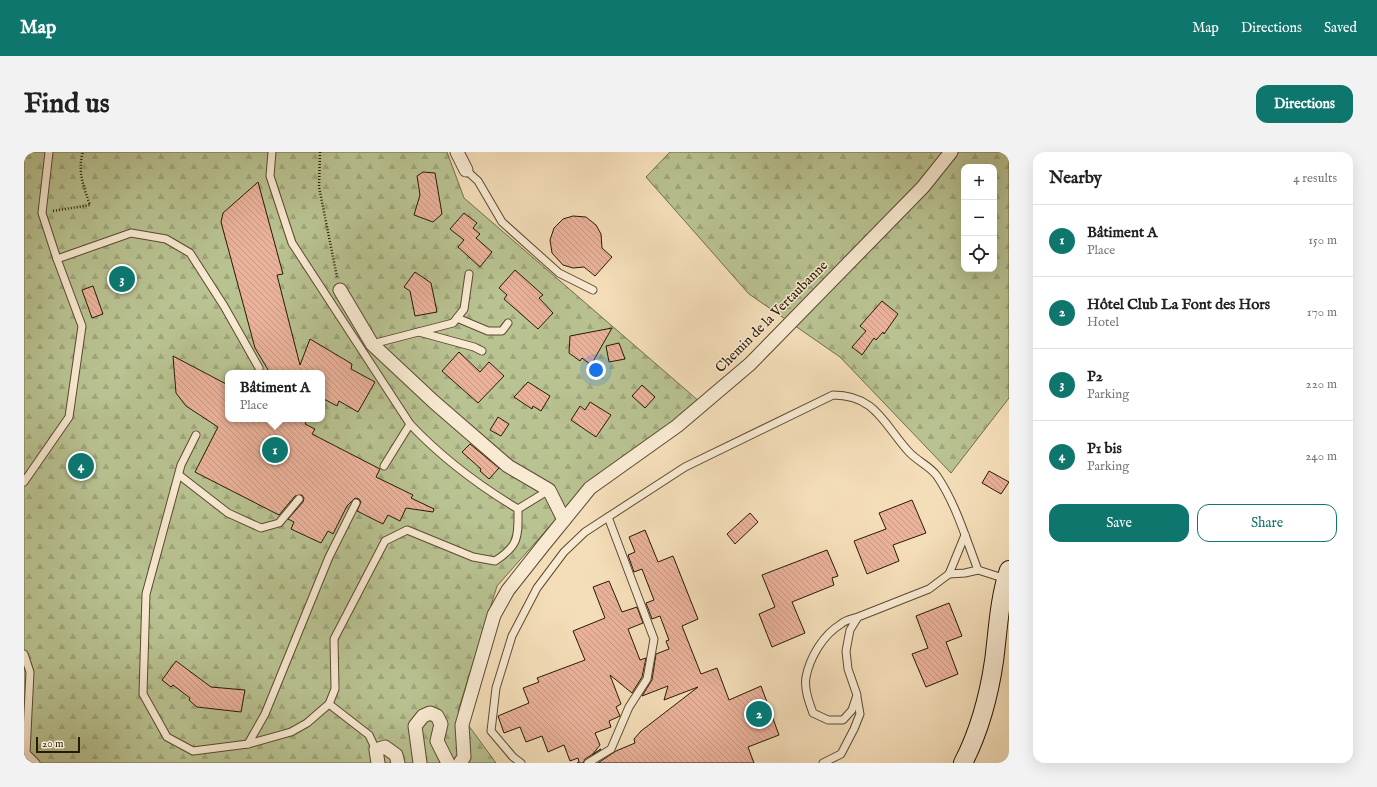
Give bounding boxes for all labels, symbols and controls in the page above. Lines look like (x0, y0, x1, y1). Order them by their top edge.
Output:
text: Map (20, 16, 56, 40)
text: Map (1192, 19, 1219, 37)
text: Directions (1241, 19, 1302, 37)
text: Saved (1324, 19, 1357, 37)
button: Directions (1256, 85, 1353, 123)
text: Find us (24, 87, 110, 122)
map controls (961, 164, 997, 272)
button: + (961, 164, 997, 200)
text: Nearby (1049, 168, 1102, 189)
text: 4 results (1293, 170, 1337, 187)
button: − (961, 200, 997, 236)
text: Bâtiment A (1087, 223, 1158, 242)
text: 1 (1060, 232, 1064, 249)
text: 150 m (1308, 232, 1337, 249)
button: locate (961, 236, 997, 272)
text: Place (1087, 242, 1115, 259)
street label: Chemin de la Vertaubanne (712, 256, 832, 377)
pin: 3 (109, 264, 135, 294)
text: Hôtel Club La Font des Hors (1087, 295, 1270, 314)
text: 2 (1059, 304, 1065, 321)
text: 170 m (1307, 304, 1337, 321)
text: Hotel (1087, 314, 1119, 331)
your location (586, 360, 606, 380)
text: P2 (1087, 367, 1103, 386)
popup (225, 370, 325, 422)
text: 3 (1060, 376, 1064, 393)
text: 220 m (1306, 376, 1337, 393)
text: Bâtiment A (240, 378, 310, 397)
text: Parking (1087, 386, 1129, 403)
text: Place (240, 397, 268, 414)
pin: 1 (262, 435, 288, 465)
text: P1 bis (1087, 439, 1122, 458)
text: 4 (1059, 448, 1065, 465)
text: 240 m (1305, 448, 1337, 465)
pin: 4 (68, 451, 94, 481)
text: Parking (1087, 458, 1129, 475)
button: Save (1049, 504, 1189, 542)
button: Share (1197, 504, 1337, 542)
pin: 2 (746, 699, 772, 729)
scale bar (36, 735, 80, 754)
text: 20 m (42, 737, 63, 751)

